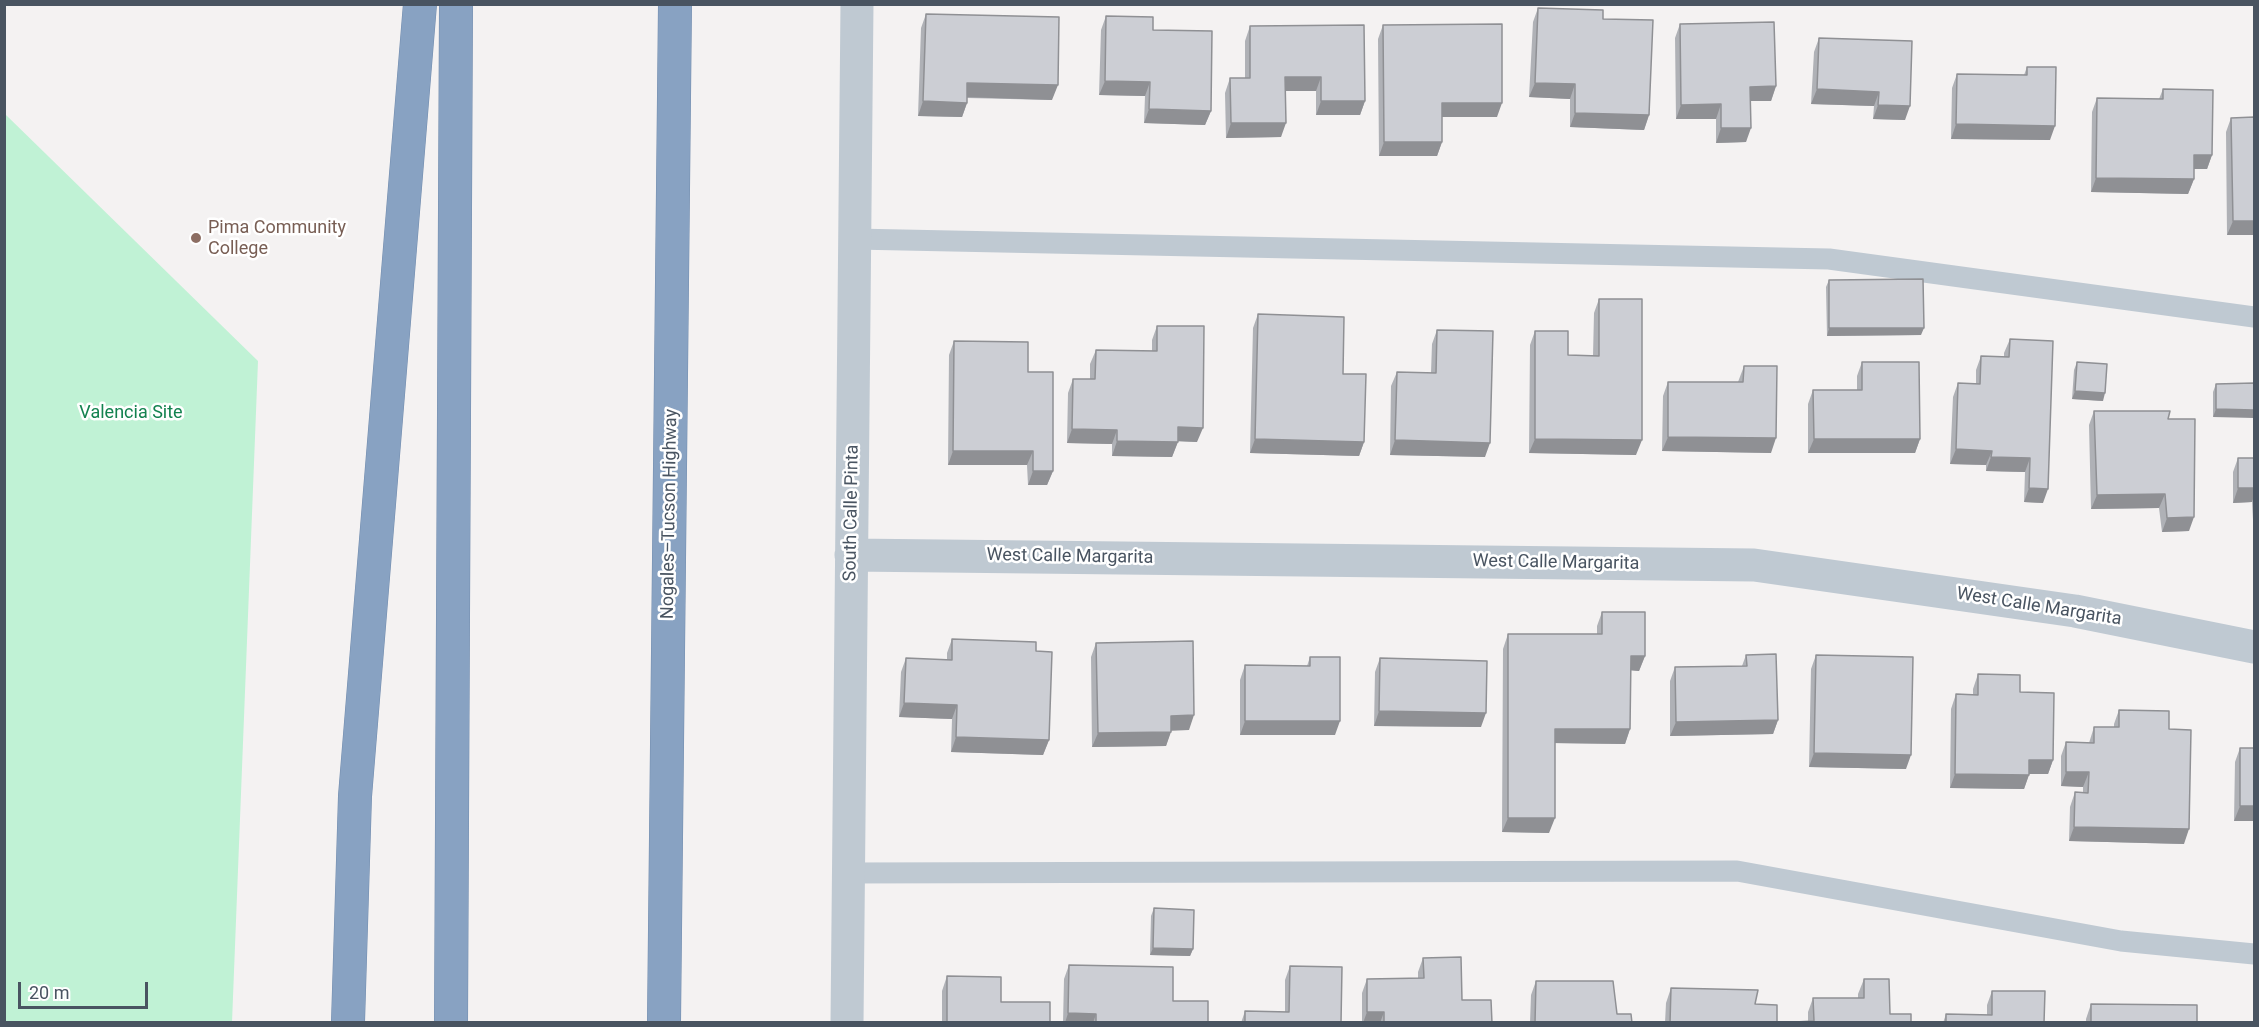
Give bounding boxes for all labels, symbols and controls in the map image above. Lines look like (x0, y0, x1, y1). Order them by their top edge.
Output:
place label: Pima Community College (208, 217, 346, 260)
marker: Pima Community College (189, 231, 203, 245)
park label: Valencia Site (79, 402, 183, 424)
street label: Nogales–Tucson Highway (657, 409, 683, 619)
street label: South Calle Pinta (840, 444, 864, 582)
street label: West Calle Margarita (986, 545, 1154, 569)
street label: West Calle Margarita (1472, 551, 1640, 575)
street label: West Calle Margarita (1955, 583, 2123, 631)
scale bar (21, 970, 152, 1008)
text: 20 m (29, 982, 69, 1003)

